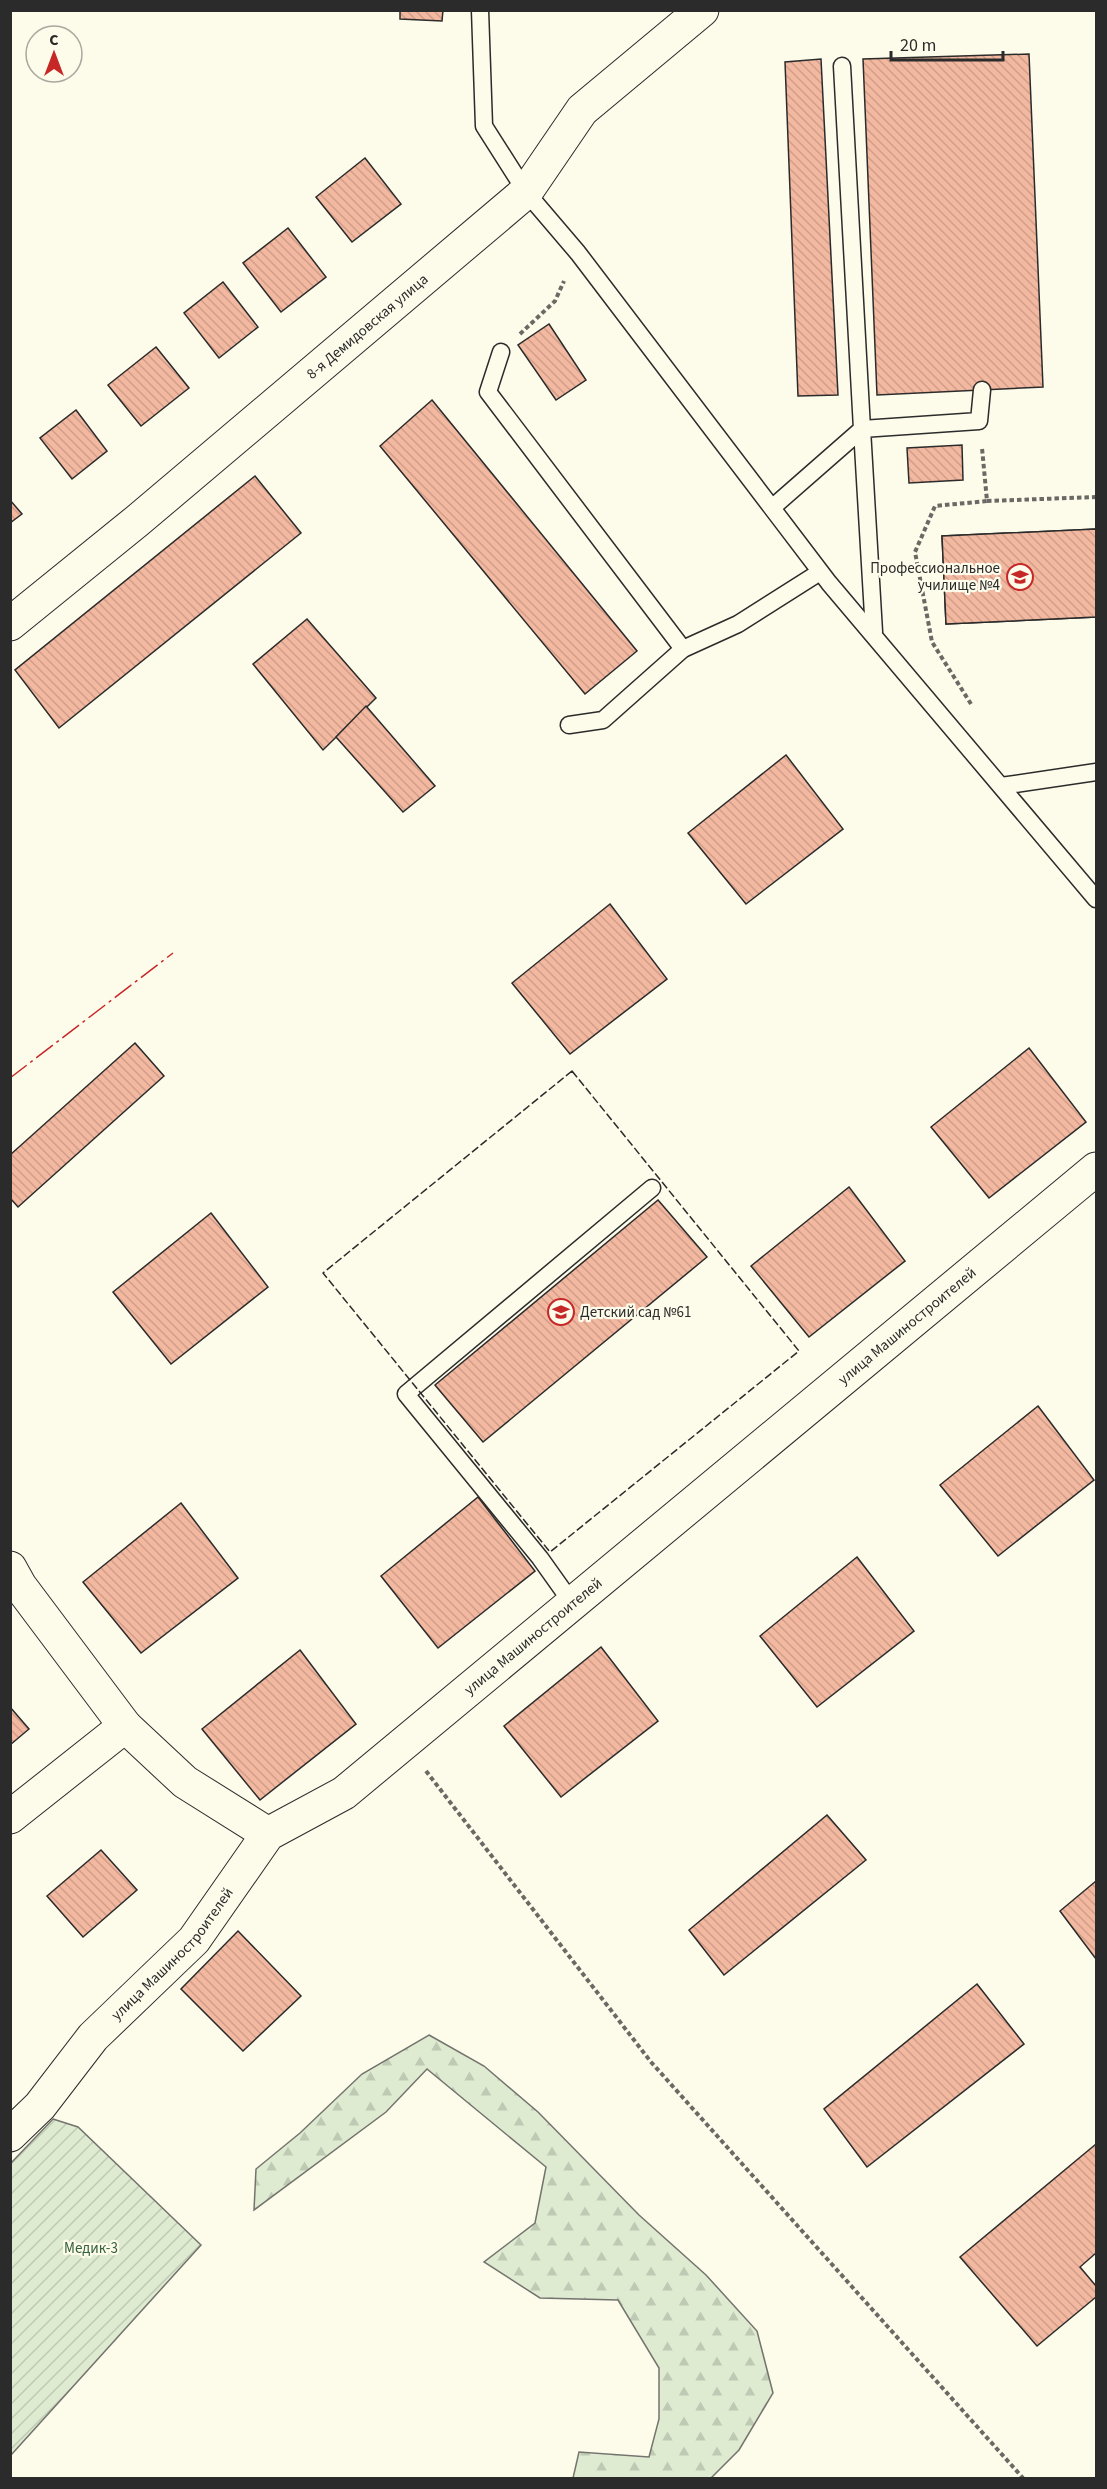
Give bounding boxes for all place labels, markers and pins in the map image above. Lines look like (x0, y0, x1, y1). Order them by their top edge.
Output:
place label: Профессиональное училище №4 (870, 558, 1001, 596)
school or university icon: Профессиональное училище №4 (1005, 562, 1035, 592)
school or university icon: Детский сад №61 (546, 1297, 576, 1327)
place label: Детский сад №61 (580, 1302, 691, 1323)

